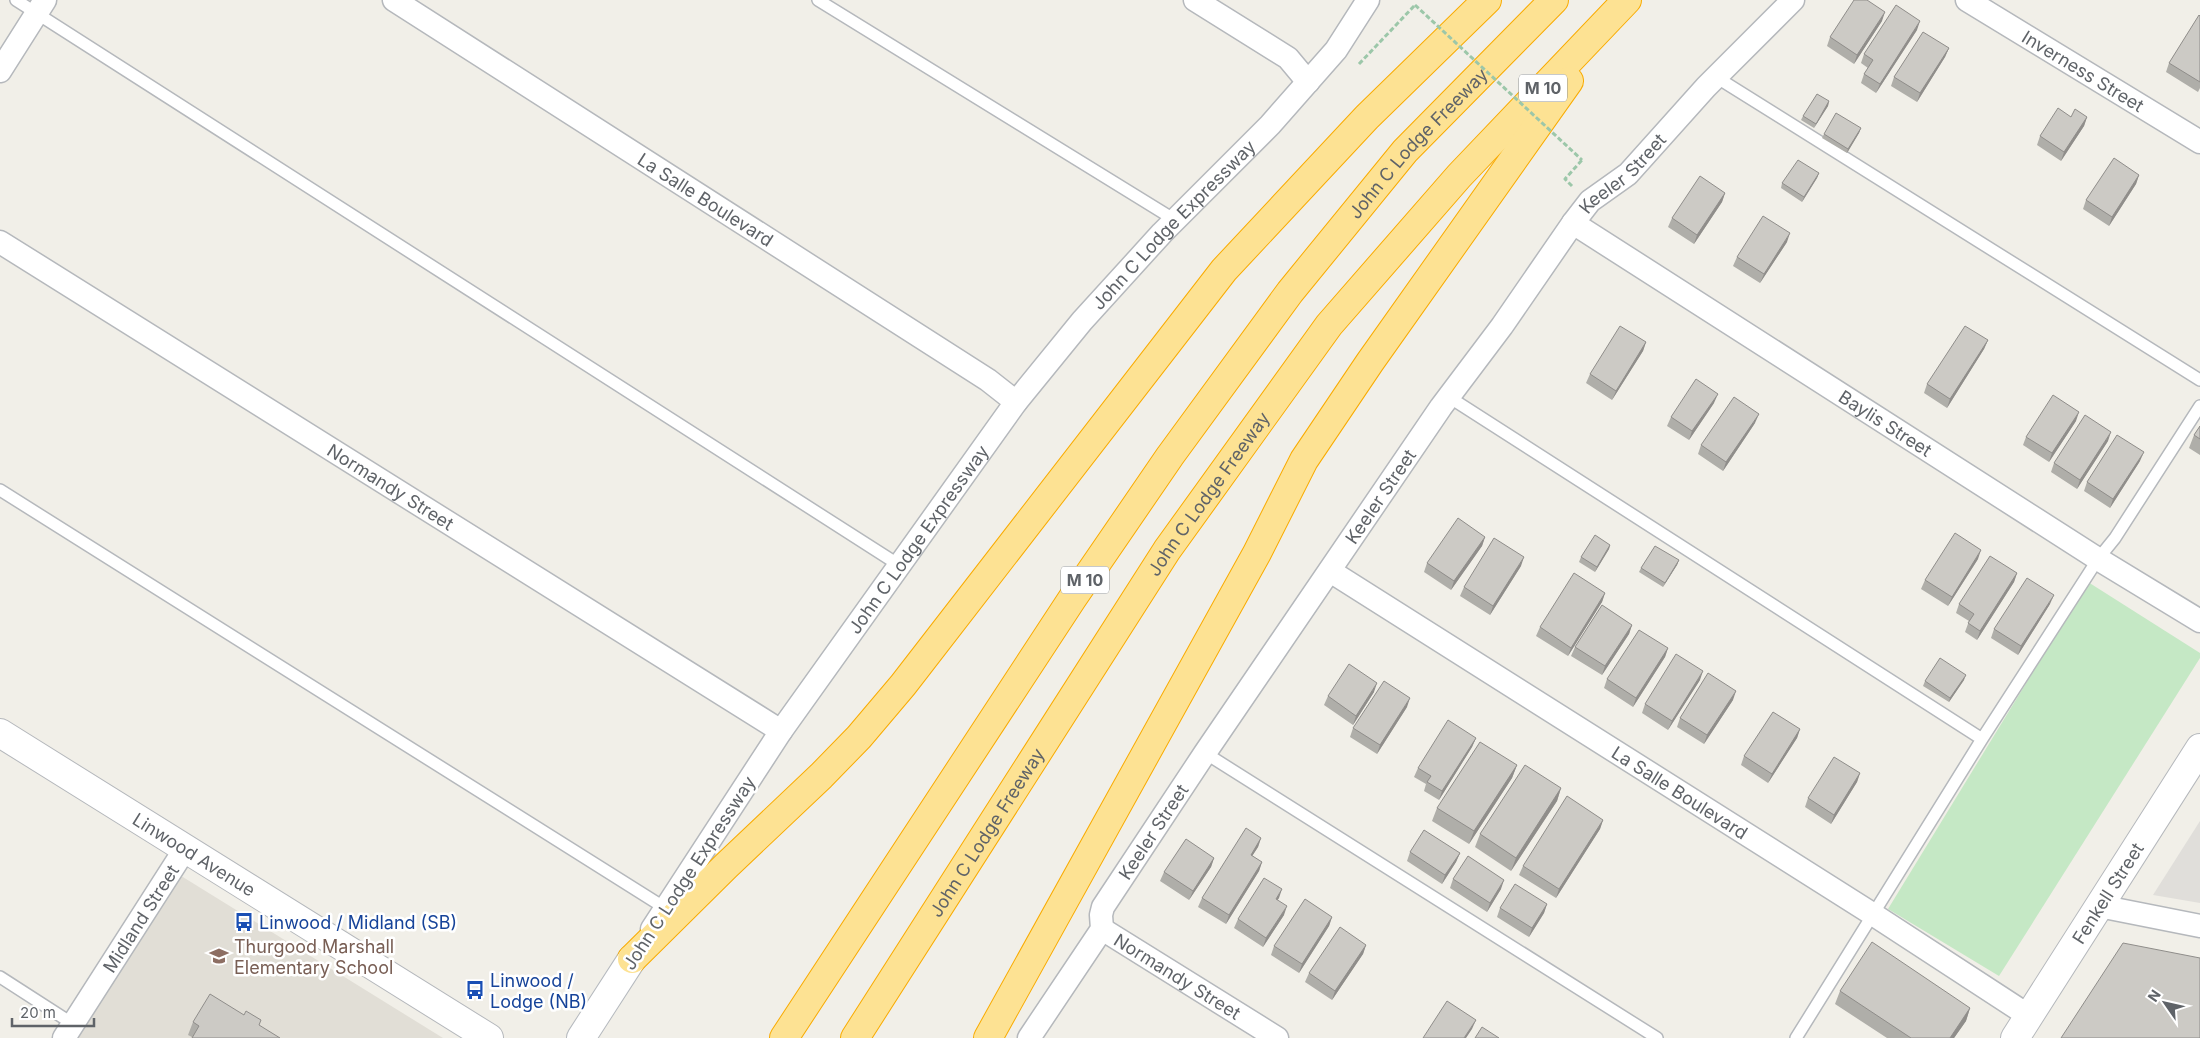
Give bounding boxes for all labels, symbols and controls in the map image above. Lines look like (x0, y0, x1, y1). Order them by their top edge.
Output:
street label: Inverness Street (2018, 26, 2148, 116)
street label: John C Lodge Freeway (1344, 64, 1492, 222)
road number: M 10 (1519, 75, 1567, 102)
street label: Keeler Street (1574, 129, 1670, 217)
street label: John C Lodge Expressway (1087, 136, 1259, 314)
street label: La Salle Boulevard (634, 148, 777, 250)
street label: Baylis Street (1835, 386, 1936, 460)
street label: John C Lodge Freeway (1143, 408, 1274, 580)
street label: Normandy Street (324, 439, 458, 534)
street label: John C Lodge Expressway (844, 441, 992, 638)
street label: Keeler Street (1340, 445, 1420, 548)
road number: M 10 (1061, 566, 1109, 594)
street label: La Salle Boulevard (1608, 742, 1752, 843)
street label: John C Lodge Freeway (925, 744, 1048, 921)
street label: John C Lodge Expressway (619, 772, 759, 974)
street label: Keeler Street (1114, 780, 1192, 883)
street label: Linwood Avenue (129, 808, 259, 900)
street label: Fenkell Street (2068, 839, 2148, 947)
street label: Midland Street (98, 861, 183, 976)
bus stop icon: Linwood / Midland (SB) (233, 911, 255, 933)
place label: Linwood / Midland (SB) (259, 912, 457, 933)
street label: Normandy Street (1110, 929, 1245, 1023)
place label: Thurgood Marshall Elementary School (234, 936, 394, 978)
school or university icon: Thurgood Marshall Elementary School (208, 945, 230, 967)
place label: Linwood / Lodge (NB) (490, 970, 587, 1012)
north arrow (2140, 978, 2190, 1028)
bus stop icon: Linwood / Lodge (NB) (464, 979, 486, 1001)
text: N (2144, 986, 2164, 1005)
scale bar (12, 996, 95, 1028)
text: 20 m (20, 1003, 56, 1022)

